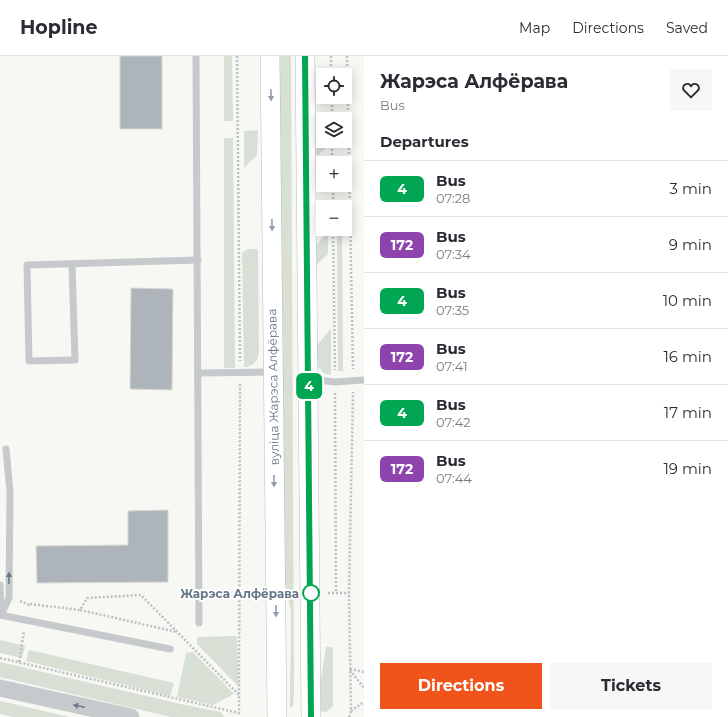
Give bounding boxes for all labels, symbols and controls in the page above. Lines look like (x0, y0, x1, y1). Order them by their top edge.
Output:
text: Hopline (20, 16, 98, 39)
text: Map (519, 19, 550, 37)
text: Directions (572, 19, 644, 37)
text: Saved (666, 19, 708, 37)
map controls (316, 68, 352, 236)
button: locate (316, 68, 352, 104)
button: heart (670, 69, 712, 111)
text: Жарэса Алфёрава (380, 70, 568, 93)
one-way arrow (268, 89, 274, 102)
text: Bus (380, 97, 405, 113)
button: layers (316, 112, 352, 148)
text: Departures (380, 132, 469, 151)
button: + (316, 156, 352, 192)
text: Bus (436, 171, 466, 190)
text: 3 min (670, 179, 712, 198)
text: 4 (397, 180, 407, 198)
text: 07:28 (436, 190, 470, 206)
button: − (316, 200, 352, 236)
one-way arrow (269, 219, 275, 232)
text: Bus (436, 227, 466, 246)
text: 9 min (669, 235, 712, 254)
text: 172 (391, 236, 413, 254)
text: 07:34 (436, 246, 471, 262)
text: Bus (436, 283, 466, 302)
text: 10 min (663, 291, 712, 310)
text: 4 (397, 292, 407, 310)
text: 07:35 (436, 302, 469, 318)
street label: вуліца Жарэса Алфёрава (264, 309, 282, 465)
text: Bus (436, 339, 466, 358)
text: 16 min (663, 347, 712, 366)
text: 172 (391, 348, 413, 366)
text: 07:41 (436, 358, 468, 374)
line badge: 4 (296, 373, 322, 399)
text: 4 (304, 377, 314, 395)
text: Bus (436, 395, 466, 414)
text: 17 min (664, 403, 712, 422)
text: 4 (397, 404, 407, 422)
text: 07:42 (436, 414, 471, 430)
text: Bus (436, 451, 466, 470)
text: 19 min (663, 459, 712, 478)
text: 172 (391, 460, 413, 478)
text: 07:44 (436, 470, 472, 486)
one-way arrow (271, 475, 277, 488)
one-way arrow (6, 571, 12, 584)
marker: Жарэса Алфёрава (302, 584, 320, 602)
place label: Жарэса Алфёрава (180, 586, 299, 601)
one-way arrow (272, 605, 279, 617)
button: Directions (380, 663, 542, 709)
button: Tickets (550, 663, 712, 709)
one-way arrow (73, 702, 85, 708)

